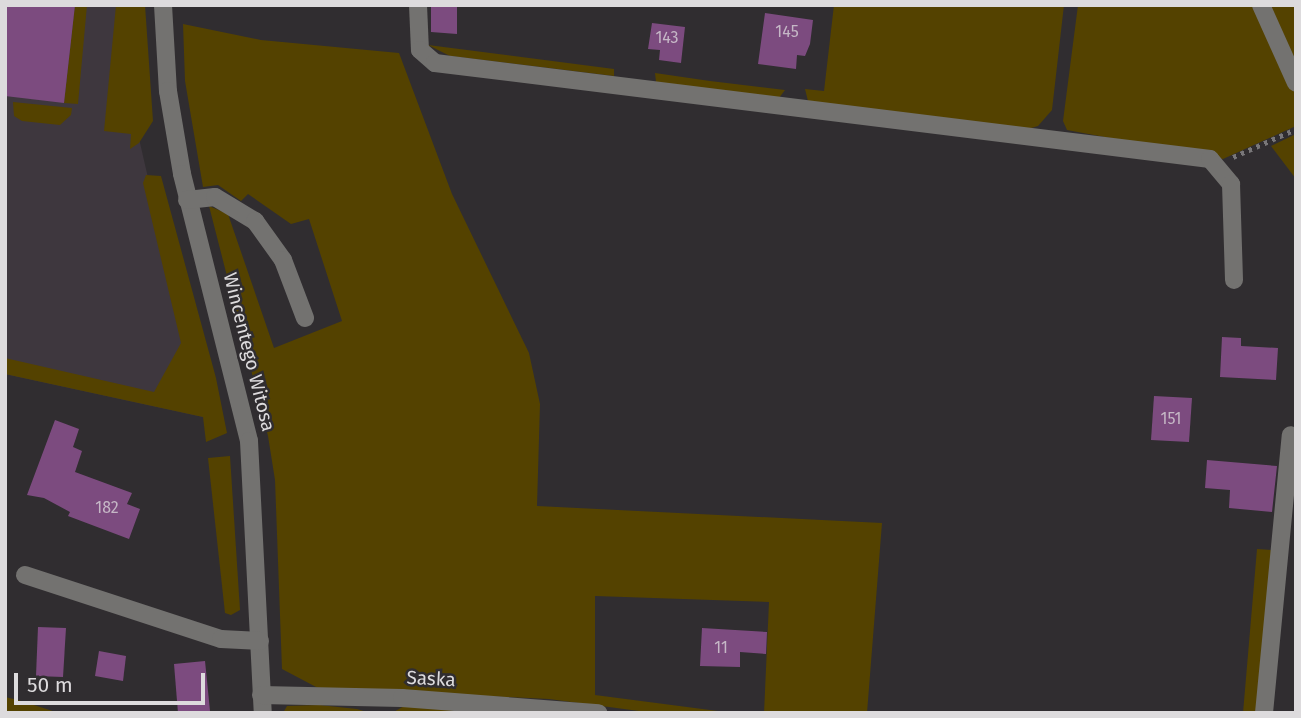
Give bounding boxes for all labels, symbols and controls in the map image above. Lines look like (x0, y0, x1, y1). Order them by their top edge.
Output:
house number: 145 (775, 22, 799, 42)
house number: 143 (655, 28, 679, 48)
street label: Wincentego Witosa (218, 270, 280, 434)
house number: 151 (1160, 409, 1182, 429)
house number: 182 (95, 498, 119, 518)
house number: 11 (714, 638, 728, 658)
scale bar (18, 658, 208, 702)
street label: Saska (406, 666, 456, 692)
text: 50 m (27, 672, 73, 698)

